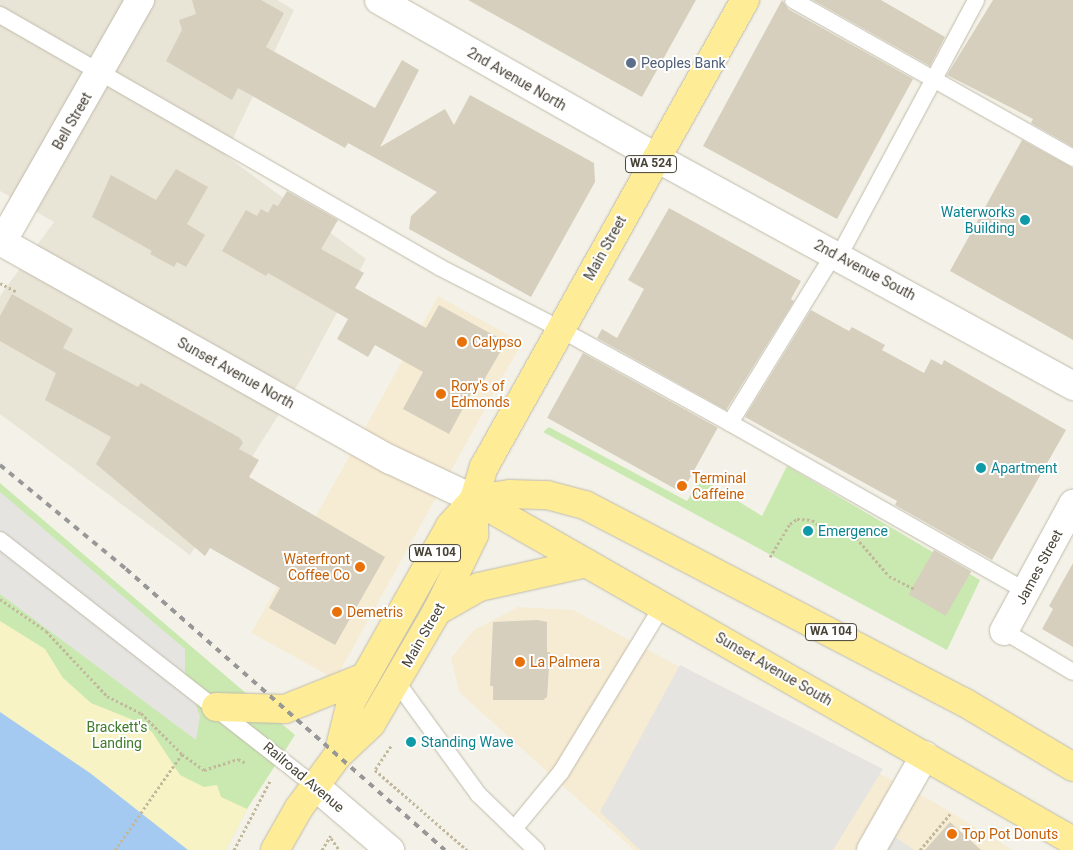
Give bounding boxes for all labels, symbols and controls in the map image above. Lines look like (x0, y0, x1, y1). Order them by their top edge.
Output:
street label: 2nd Avenue North (464, 44, 570, 114)
place label: Peoples Bank (641, 55, 726, 71)
marker: Peoples Bank (625, 57, 637, 69)
street label: Bell Street (49, 89, 95, 153)
road number: WA 524 (625, 154, 677, 173)
place label: Waterworks Building (941, 204, 1015, 236)
street label: Main Street (580, 213, 630, 283)
marker: Waterworks Building (1019, 214, 1031, 226)
street label: 2nd Avenue South (811, 236, 919, 304)
street label: Sunset Avenue North (175, 334, 297, 412)
place label: Calypso (472, 334, 522, 350)
marker: Calypso (456, 336, 468, 348)
place label: Rory's of Edmonds (451, 378, 510, 411)
marker: Rory's of Edmonds (435, 388, 447, 400)
place label: Apartment (991, 460, 1057, 476)
marker: Apartment (975, 462, 987, 474)
place label: Terminal Caffeine (692, 470, 746, 502)
marker: Terminal Caffeine (676, 480, 688, 492)
place label: Emergence (818, 523, 888, 539)
marker: Emergence (802, 525, 814, 537)
street label: James Street (1012, 527, 1066, 607)
road number: WA 104 (409, 544, 461, 562)
place label: Waterfront Coffee Co (284, 551, 350, 584)
marker: Waterfront Coffee Co (354, 561, 366, 573)
street label: Main Street (398, 600, 448, 670)
place label: Demetris (347, 604, 403, 620)
marker: Demetris (331, 606, 343, 618)
road number: WA 104 (805, 622, 857, 642)
street label: Sunset Avenue South (713, 629, 835, 709)
place label: La Palmera (530, 654, 600, 670)
marker: La Palmera (514, 656, 526, 668)
park label: Brackett's Landing (87, 719, 147, 752)
place label: Standing Wave (421, 734, 513, 750)
marker: Standing Wave (405, 736, 417, 748)
street label: Railroad Avenue (260, 738, 348, 816)
place label: Top Pot Donuts (962, 826, 1058, 842)
marker: Top Pot Donuts (946, 828, 958, 840)

